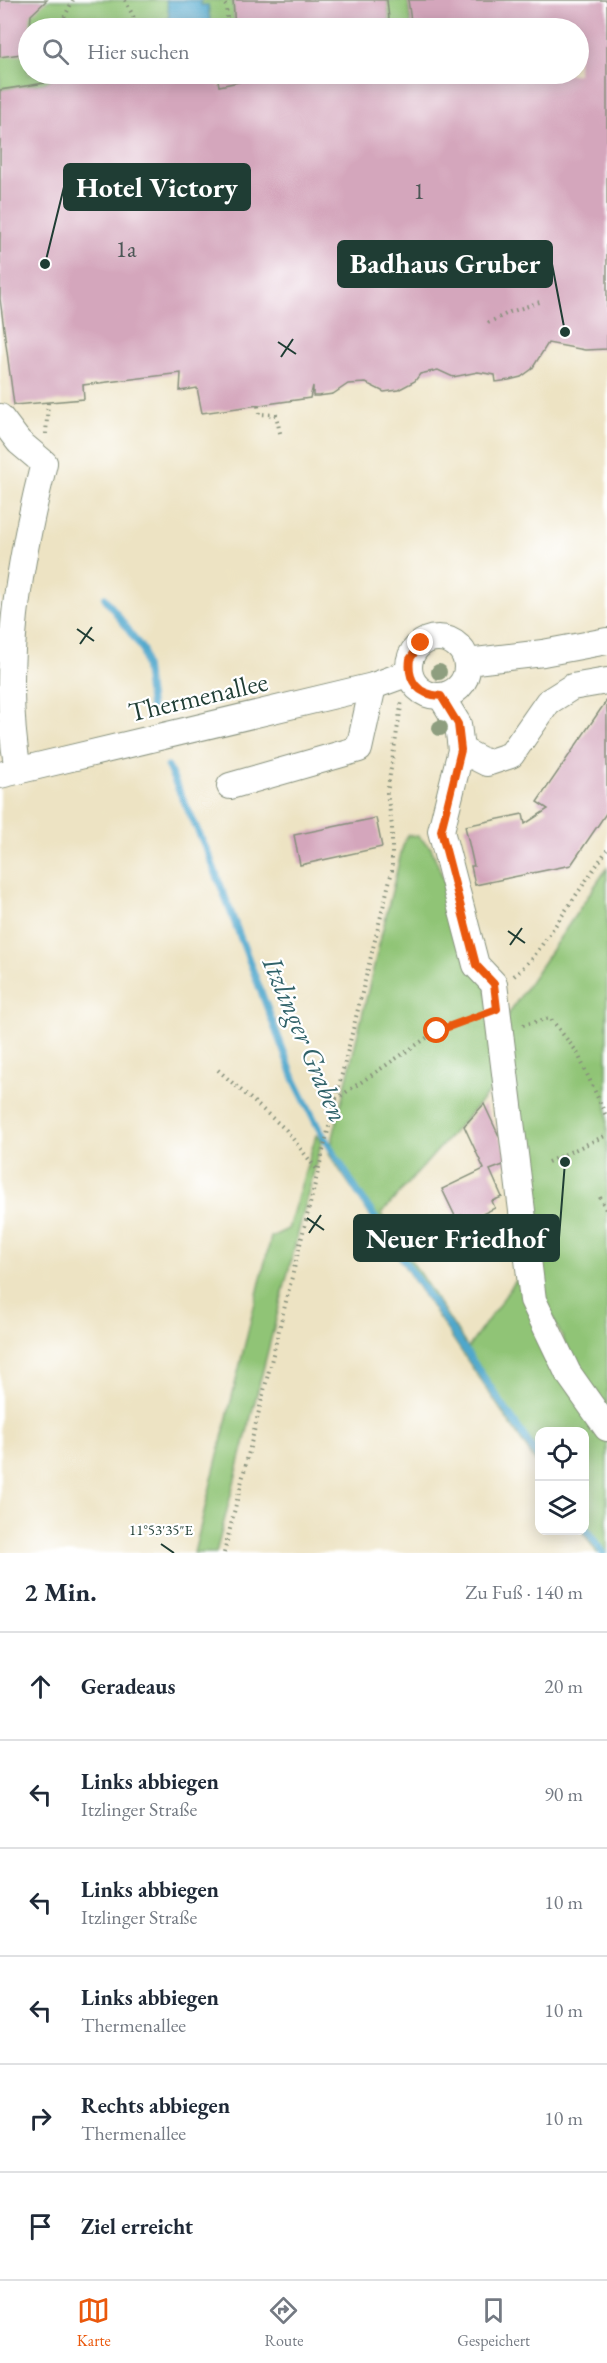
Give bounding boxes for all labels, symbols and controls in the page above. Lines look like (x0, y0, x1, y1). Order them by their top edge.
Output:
search box (18, 18, 589, 84)
icon: search (39, 35, 72, 68)
text: Hier suchen (87, 37, 190, 66)
callout: Hotel Victory (64, 164, 250, 210)
text: Hotel Victory (76, 169, 238, 205)
house number: 1 (413, 175, 425, 206)
house number: 1a (115, 233, 137, 264)
callout: Badhaus Gruber (338, 241, 552, 287)
text: Badhaus Gruber (350, 245, 541, 281)
route end (407, 629, 433, 655)
street label: Thermenallee (125, 664, 271, 730)
water label: Itzlinger Graben (255, 950, 357, 1127)
route start (423, 1017, 449, 1043)
callout: Neuer Friedhof (354, 1215, 559, 1261)
text: Neuer Friedhof (366, 1220, 550, 1256)
map controls (535, 1427, 589, 1535)
button: locate (535, 1427, 589, 1481)
button: layers (535, 1481, 589, 1535)
text: 11°53'35"E (129, 1520, 194, 1539)
text: 2 Min. (24, 1575, 97, 1609)
text: Zu Fuß · 140 m (465, 1579, 583, 1605)
icon: ahead (24, 1670, 57, 1703)
text: Geradeaus (81, 1672, 175, 1701)
text: 20 m (544, 1673, 583, 1699)
text: Links abbiegen (81, 1767, 219, 1796)
icon: left (24, 1778, 57, 1811)
text: 90 m (544, 1781, 583, 1807)
text: Itzlinger Straße (81, 1796, 197, 1822)
text: Links abbiegen (81, 1875, 219, 1904)
icon: left (24, 1886, 57, 1919)
text: 10 m (544, 1889, 583, 1915)
text: Itzlinger Straße (81, 1904, 197, 1930)
text: Links abbiegen (81, 1983, 219, 2012)
icon: left (24, 1994, 57, 2027)
text: 10 m (544, 1997, 583, 2023)
text: Thermenallee (81, 2012, 186, 2038)
text: Rechts abbiegen (81, 2091, 230, 2120)
icon: right (24, 2102, 57, 2135)
text: 10 m (544, 2105, 583, 2131)
text: Thermenallee (81, 2120, 186, 2146)
icon: arrive (24, 2210, 57, 2243)
text: Ziel erreicht (81, 2212, 193, 2241)
tab: Karte (77, 2294, 111, 2351)
tab: Route (264, 2294, 304, 2351)
tab: Gespeichert (457, 2294, 530, 2351)

